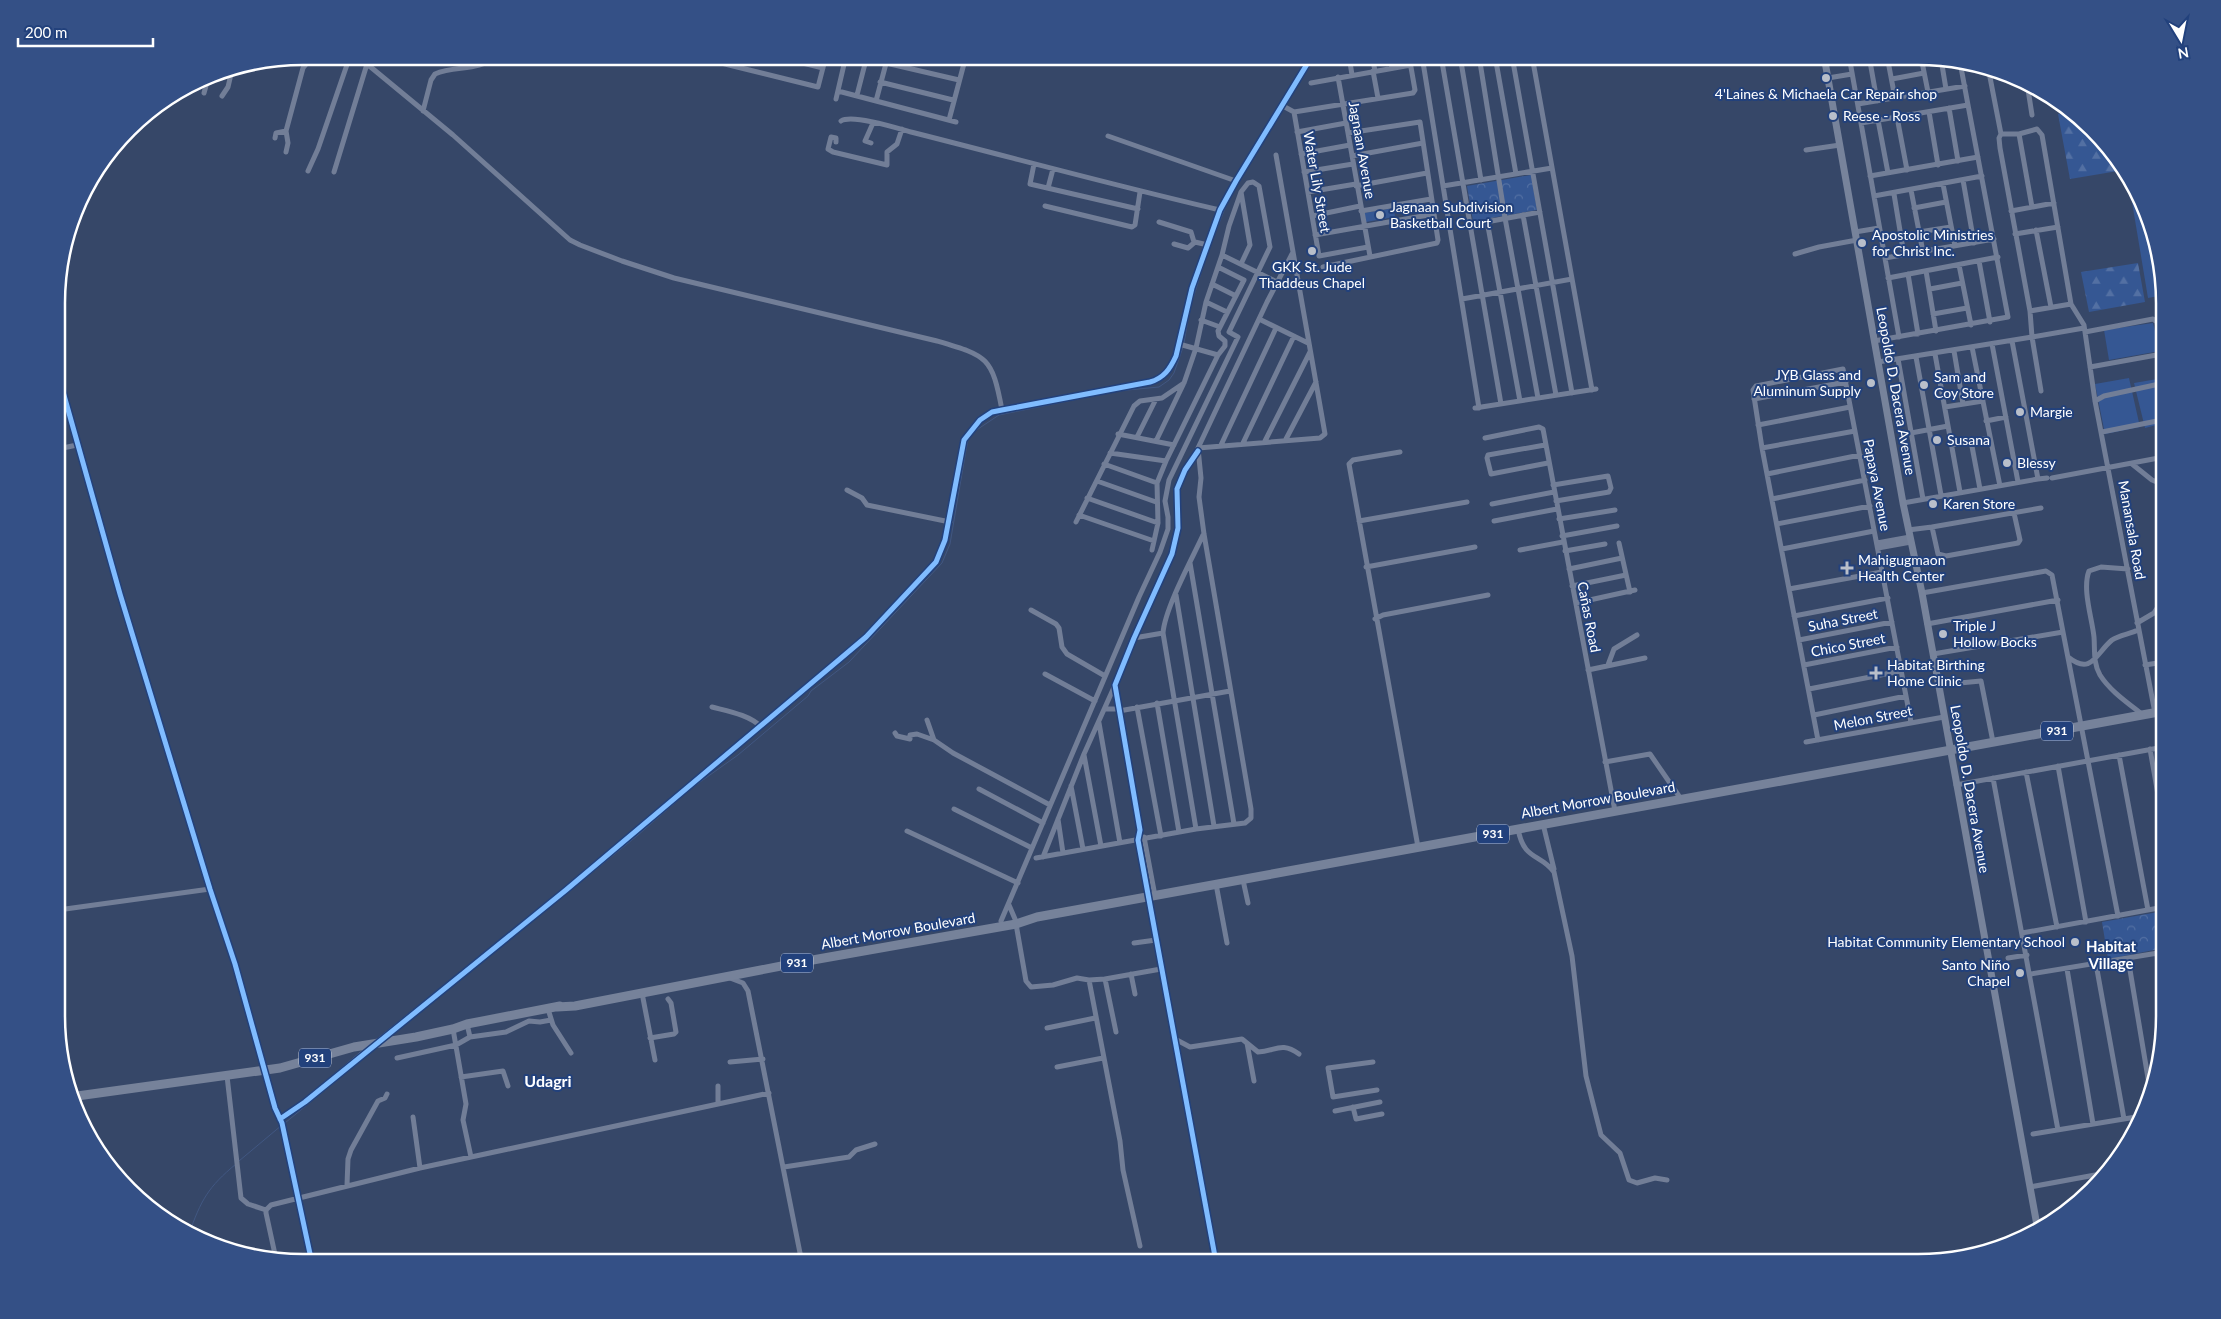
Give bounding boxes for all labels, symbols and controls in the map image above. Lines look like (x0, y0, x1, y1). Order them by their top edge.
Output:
scale bar (18, 15, 152, 47)
north arrow (2156, 15, 2206, 65)
text: 200 m (25, 23, 67, 41)
text: N (2177, 44, 2190, 63)
marker: 4'Laines & Michaela Car Repair shop (1820, 72, 1832, 84)
place label: 4'Laines & Michaela Car Repair shop (1715, 85, 1937, 102)
street label: Jagnaan Avenue (1346, 100, 1379, 200)
place label: Reese - Ross (1843, 107, 1920, 124)
marker: Reese - Ross (1827, 110, 1839, 122)
street label: Water Lily Street (1300, 130, 1335, 234)
place label: Jagnaan Subdivision Basketball Court (1390, 198, 1513, 231)
marker: Jagnaan Subdivision Basketball Court (1374, 209, 1386, 221)
place label: Apostolic Ministries for Christ Inc. (1872, 226, 1994, 259)
marker: Apostolic Ministries for Christ Inc. (1856, 237, 1868, 249)
marker: GKK St. Jude Thaddeus Chapel (1306, 245, 1318, 257)
place label: GKK St. Jude Thaddeus Chapel (1259, 258, 1365, 291)
street label: Leopoldo D. Dacera Avenue (1873, 305, 1920, 476)
place label: JYB Glass and Aluminum Supply (1753, 366, 1862, 399)
place label: Sam and Coy Store (1934, 368, 1994, 401)
marker: JYB Glass and Aluminum Supply (1865, 377, 1877, 389)
marker: Sam and Coy Store (1918, 379, 1930, 391)
place label: Margie (2030, 403, 2073, 420)
marker: Margie (2014, 406, 2026, 418)
place label: Susana (1947, 431, 1990, 448)
marker: Susana (1931, 434, 1943, 446)
street label: Papaya Avenue (1860, 437, 1895, 532)
place label: Blessy (2017, 454, 2057, 471)
marker: Blessy (2001, 457, 2013, 469)
street label: Manansala Road (2115, 479, 2150, 581)
place label: Karen Store (1943, 495, 2015, 512)
marker: Karen Store (1927, 498, 1939, 510)
place label: Mahigugmaon Health Center (1858, 551, 1946, 584)
marker: Mahigugmaon Health Center (1840, 561, 1854, 575)
street label: Cañas Road (1574, 580, 1605, 654)
street label: Suha Street (1807, 604, 1879, 635)
place label: Triple J Hollow Bocks (1953, 617, 2037, 650)
marker: Triple J Hollow Bocks (1937, 628, 1949, 640)
street label: Chico Street (1809, 629, 1887, 660)
place label: Habitat Birthing Home Clinic (1887, 656, 1985, 689)
marker: Habitat Birthing Home Clinic (1869, 666, 1883, 680)
street label: Melon Street (1832, 702, 1914, 733)
street label: Leopoldo D. Dacera Avenue (1947, 703, 1994, 874)
road number: 931 (2041, 721, 2073, 740)
street label: Albert Morrow Boulevard (1519, 778, 1676, 821)
road number: 931 (1477, 824, 1509, 844)
street label: Albert Morrow Boulevard (819, 909, 976, 952)
place label: Habitat Community Elementary School (1827, 933, 2065, 950)
marker: Habitat Community Elementary School (2069, 936, 2081, 948)
district label: Habitat Village (2086, 937, 2136, 972)
road number: 931 (781, 954, 813, 972)
place label: Santo Niño Chapel (1942, 956, 2010, 989)
marker: Santo Niño Chapel (2014, 967, 2026, 979)
road number: 931 (299, 1048, 331, 1068)
district label: Udagri (524, 1071, 572, 1090)

